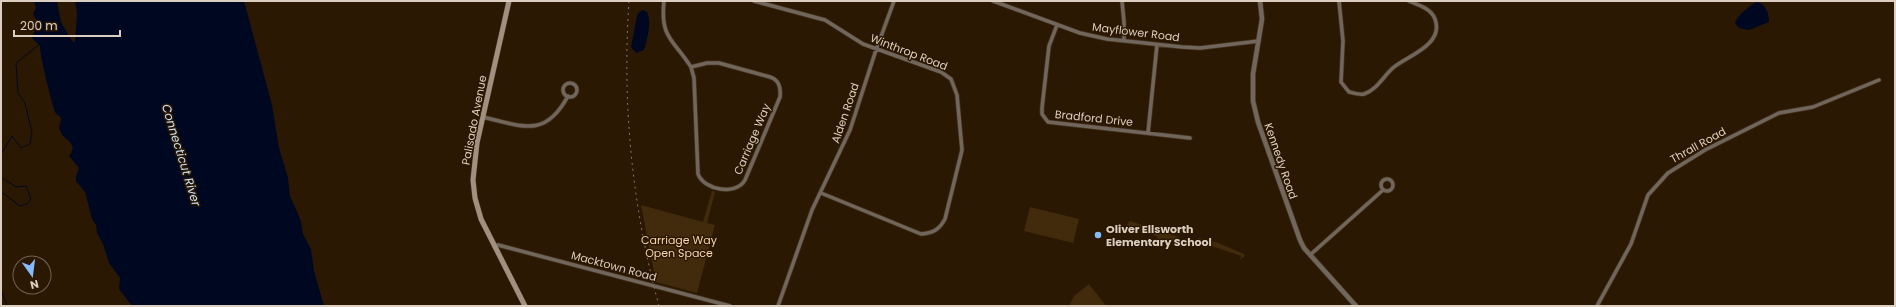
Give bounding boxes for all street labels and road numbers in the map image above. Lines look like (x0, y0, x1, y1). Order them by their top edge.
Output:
street label: Mayflower Road (1091, 19, 1181, 45)
street label: Winthrop Road (868, 30, 950, 74)
street label: Palisado Avenue (457, 74, 491, 166)
street label: Alden Road (827, 81, 863, 145)
street label: Carriage Way (730, 100, 774, 177)
street label: Bradford Drive (1054, 106, 1134, 130)
street label: Kennedy Road (1260, 121, 1302, 201)
street label: Thrall Road (1667, 123, 1729, 167)
street label: Macktown Road (569, 247, 659, 285)

